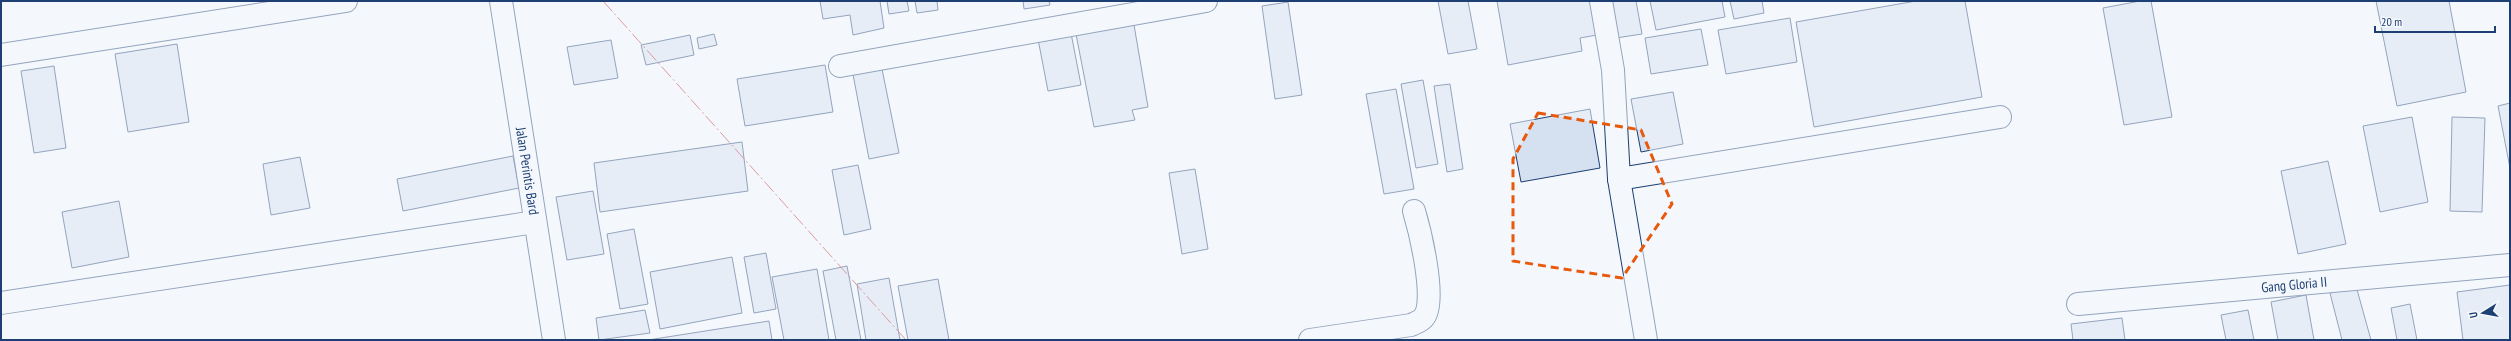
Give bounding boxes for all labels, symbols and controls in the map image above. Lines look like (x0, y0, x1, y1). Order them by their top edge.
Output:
scale bar (2375, 8, 2495, 34)
text: 20 m (2381, 14, 2402, 29)
street label: Jalan Perintis Bard (512, 125, 543, 216)
street label: Gang Gloria II (2260, 273, 2328, 296)
north arrow (2463, 293, 2503, 333)
text: U (2466, 310, 2481, 319)

